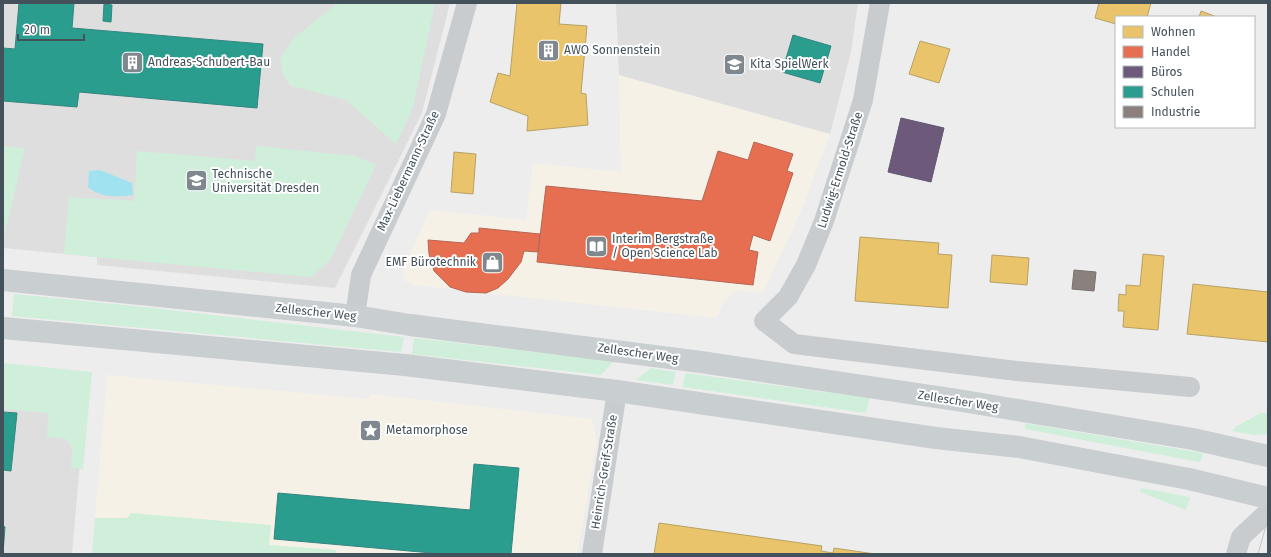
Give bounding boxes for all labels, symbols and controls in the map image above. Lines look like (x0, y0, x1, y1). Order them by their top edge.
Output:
scale bar (18, 16, 84, 42)
legend (1115, 16, 1255, 128)
text: 20 m (24, 23, 50, 37)
text: Wohnen (1151, 25, 1195, 39)
building icon: AWO Sonnenstein (536, 37, 562, 63)
place label: AWO Sonnenstein (564, 43, 660, 57)
text: Handel (1151, 45, 1190, 59)
building icon: Andreas-Schubert-Bau (119, 49, 145, 75)
school or university icon: Kita SpielWerk (721, 51, 747, 77)
place label: Andreas-Schubert-Bau (148, 55, 270, 69)
place label: Kita SpielWerk (750, 57, 829, 71)
text: Büros (1151, 65, 1183, 79)
text: Schulen (1151, 85, 1194, 99)
text: Industrie (1151, 105, 1200, 119)
street label: Max-Liebermann-Straße (374, 109, 442, 233)
street label: Ludwig-Ermold-Straße (815, 110, 865, 230)
place label: Technische Universität Dresden (212, 167, 319, 195)
school or university icon: Technische Universität Dresden (183, 168, 209, 194)
place label: Interim Bergstraße / Open Science Lab (612, 232, 718, 260)
library icon: Interim Bergstraße / Open Science Lab (584, 233, 610, 259)
shop icon: EMF Bürotechnik (479, 249, 505, 275)
place label: EMF Bürotechnik (386, 255, 477, 269)
street label: Zellescher Weg (275, 301, 358, 323)
street label: Zellescher Weg (597, 340, 680, 366)
street label: Zellescher Weg (917, 388, 1000, 414)
street label: Heinrich-Greif-Straße (588, 414, 620, 530)
place icon: Metamorphose (357, 417, 383, 443)
place label: Metamorphose (386, 423, 468, 437)

